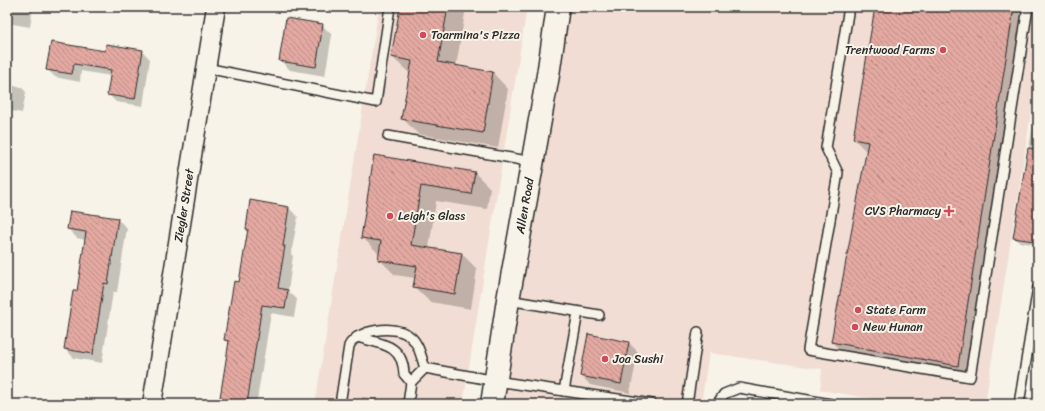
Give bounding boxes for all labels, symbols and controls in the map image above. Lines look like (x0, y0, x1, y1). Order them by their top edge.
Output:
place label: Toarmina's Pizza (431, 24, 520, 46)
marker: Toarmina's Pizza (418, 30, 428, 40)
place label: Trentwood Farms (845, 39, 935, 61)
marker: Trentwood Farms (938, 45, 948, 55)
street label: Ziegler Street (167, 166, 201, 244)
street label: Allen Road (509, 174, 541, 236)
place label: CVS Pharmacy (865, 200, 942, 222)
place label: Leigh's Glass (398, 205, 465, 227)
marker: CVS Pharmacy (944, 206, 954, 216)
marker: Leigh's Glass (385, 211, 395, 221)
place label: State Farm (866, 299, 926, 321)
marker: State Farm (853, 305, 863, 315)
place label: New Hunan (863, 316, 923, 338)
marker: New Hunan (850, 322, 860, 332)
place label: Joa Sushi (612, 348, 664, 370)
marker: Joa Sushi (600, 354, 610, 364)

